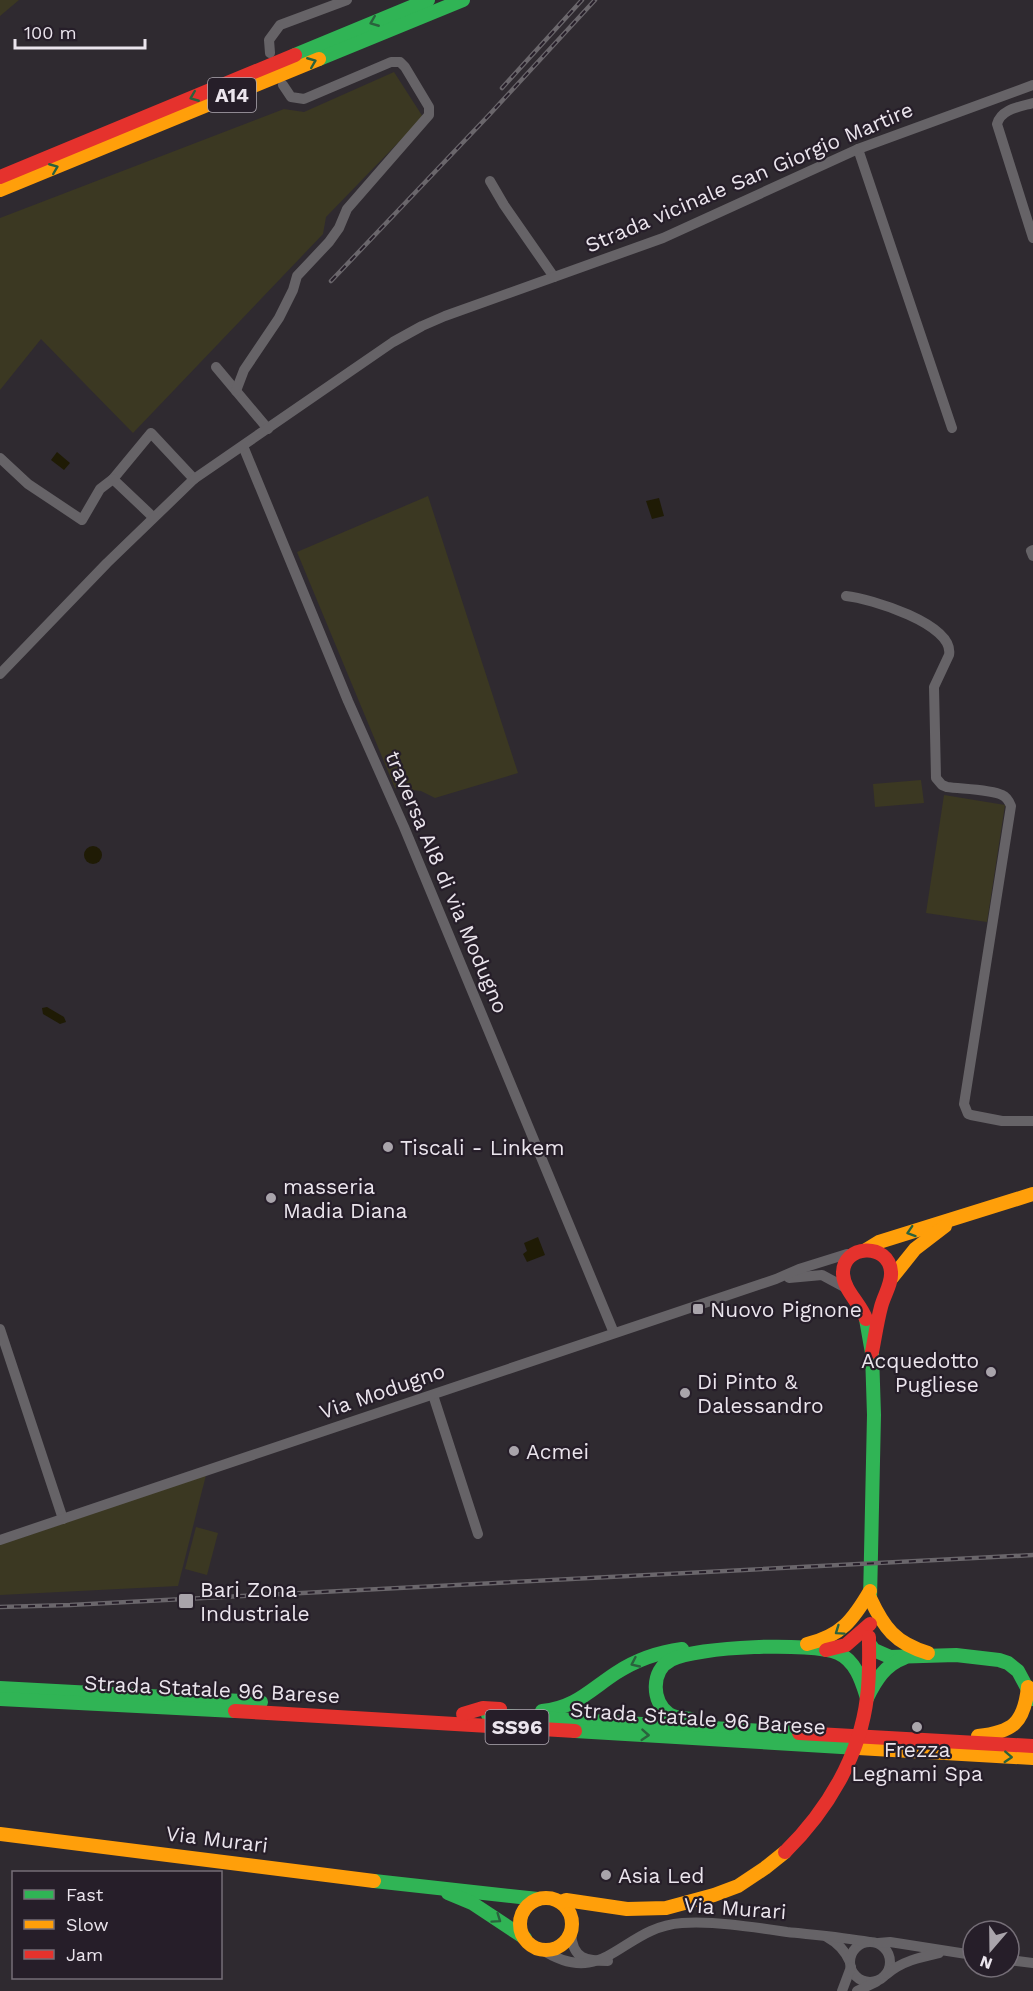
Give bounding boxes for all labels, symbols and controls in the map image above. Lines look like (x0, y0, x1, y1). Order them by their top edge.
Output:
scale bar (15, 12, 146, 50)
one-way arrow (369, 15, 380, 27)
text: 100 m (24, 22, 77, 43)
one-way arrow (306, 57, 317, 69)
road number: A14 (208, 78, 256, 112)
one-way arrow (189, 90, 200, 102)
street label: Strada vicinale San Giorgio Martire (581, 96, 917, 258)
one-way arrow (48, 163, 59, 175)
street label: traversa AI8 di via Modugno (380, 747, 514, 1017)
place label: Tiscali - Linkem (400, 1135, 565, 1160)
marker: Tiscali - Linkem (381, 1140, 395, 1154)
place label: masseria Madia Diana (283, 1174, 408, 1223)
marker: masseria Madia Diana (264, 1191, 278, 1205)
one-way arrow (906, 1225, 917, 1237)
place label: Nuovo Pignone (710, 1297, 862, 1322)
marker: Nuovo Pignone (691, 1302, 705, 1316)
place label: Acquedotto Pugliese (861, 1348, 979, 1397)
street label: Via Modugno (316, 1358, 448, 1424)
marker: Acquedotto Pugliese (984, 1365, 998, 1379)
place label: Di Pinto & Dalessandro (697, 1369, 824, 1418)
marker: Di Pinto & Dalessandro (678, 1386, 692, 1400)
place label: Acmei (526, 1439, 589, 1464)
marker: Acmei (507, 1444, 521, 1458)
place label: Bari Zona Industriale (200, 1577, 310, 1626)
marker: Bari Zona Industriale (177, 1592, 195, 1610)
one-way arrow (835, 1624, 846, 1635)
one-way arrow (631, 1656, 642, 1668)
street label: Strada Statale 96 Barese (83, 1670, 341, 1708)
street label: Strada Statale 96 Barese (569, 1697, 827, 1739)
road number: SS96 (486, 1710, 548, 1744)
marker: Frezza Legnami Spa (910, 1720, 924, 1734)
one-way arrow (641, 1729, 650, 1742)
place label: Frezza Legnami Spa (851, 1737, 983, 1786)
one-way arrow (1003, 1750, 1012, 1763)
street label: Via Murari (164, 1820, 270, 1858)
place label: Asia Led (618, 1863, 705, 1888)
marker: Asia Led (599, 1868, 613, 1882)
legend (12, 1871, 222, 1979)
text: Fast (66, 1884, 104, 1905)
street label: Via Murari (683, 1892, 787, 1924)
one-way arrow (491, 1912, 502, 1923)
text: Slow (66, 1914, 109, 1935)
north arrow (961, 1919, 1021, 1979)
text: Jam (66, 1944, 103, 1965)
text: N (977, 1952, 995, 1974)

